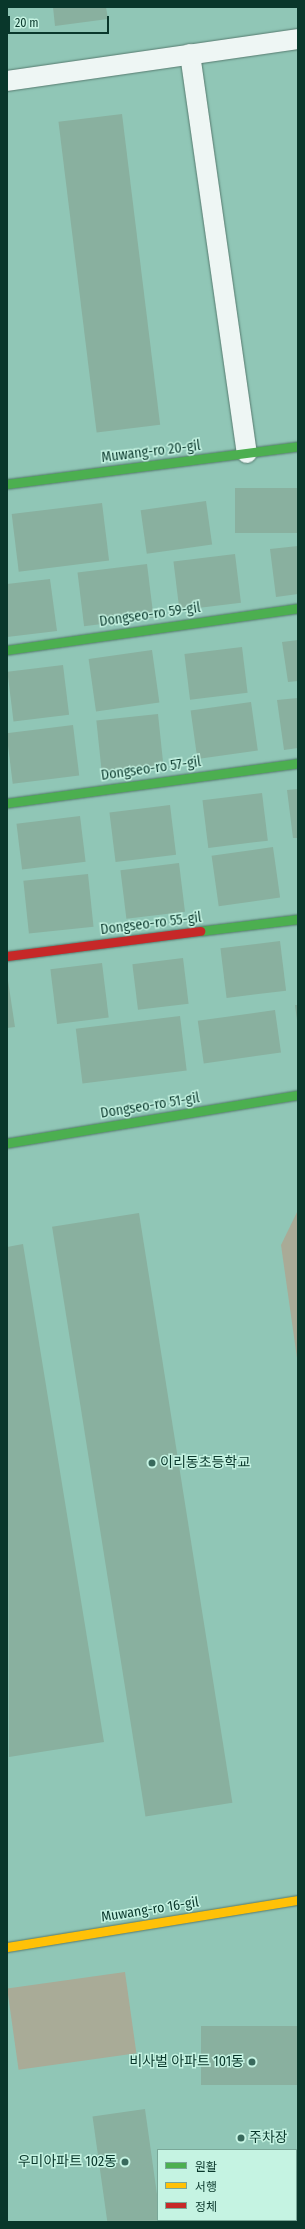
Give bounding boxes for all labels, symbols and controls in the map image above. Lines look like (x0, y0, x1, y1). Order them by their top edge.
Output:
scale bar (10, 8, 111, 34)
text: 20 m (15, 16, 39, 30)
street label: Muwang-ro 20-gil (101, 438, 201, 466)
street label: Dongseo-ro 59-gil (98, 600, 202, 630)
street label: Dongseo-ro 57-gil (100, 754, 202, 784)
street label: Dongseo-ro 55-gil (100, 909, 202, 939)
street label: Dongseo-ro 51-gil (99, 1090, 201, 1122)
place label: 이리동초등학교 (160, 1455, 250, 1471)
marker: 이리동초등학교 (147, 1458, 157, 1468)
street label: Muwang-ro 16-gil (100, 1894, 200, 1926)
place label: 비사벌 아파트 101동 (129, 2054, 244, 2070)
marker: 비사벌 아파트 101동 (247, 2057, 257, 2067)
place label: 주차장 (249, 2130, 288, 2146)
marker: 주차장 (236, 2133, 246, 2143)
legend (157, 2149, 297, 2221)
place label: 우미아파트 102동 (18, 2154, 117, 2170)
marker: 우미아파트 102동 (120, 2157, 130, 2167)
text: 원활 (195, 2160, 217, 2174)
text: 서행 (195, 2180, 217, 2194)
text: 정체 (195, 2200, 217, 2214)

